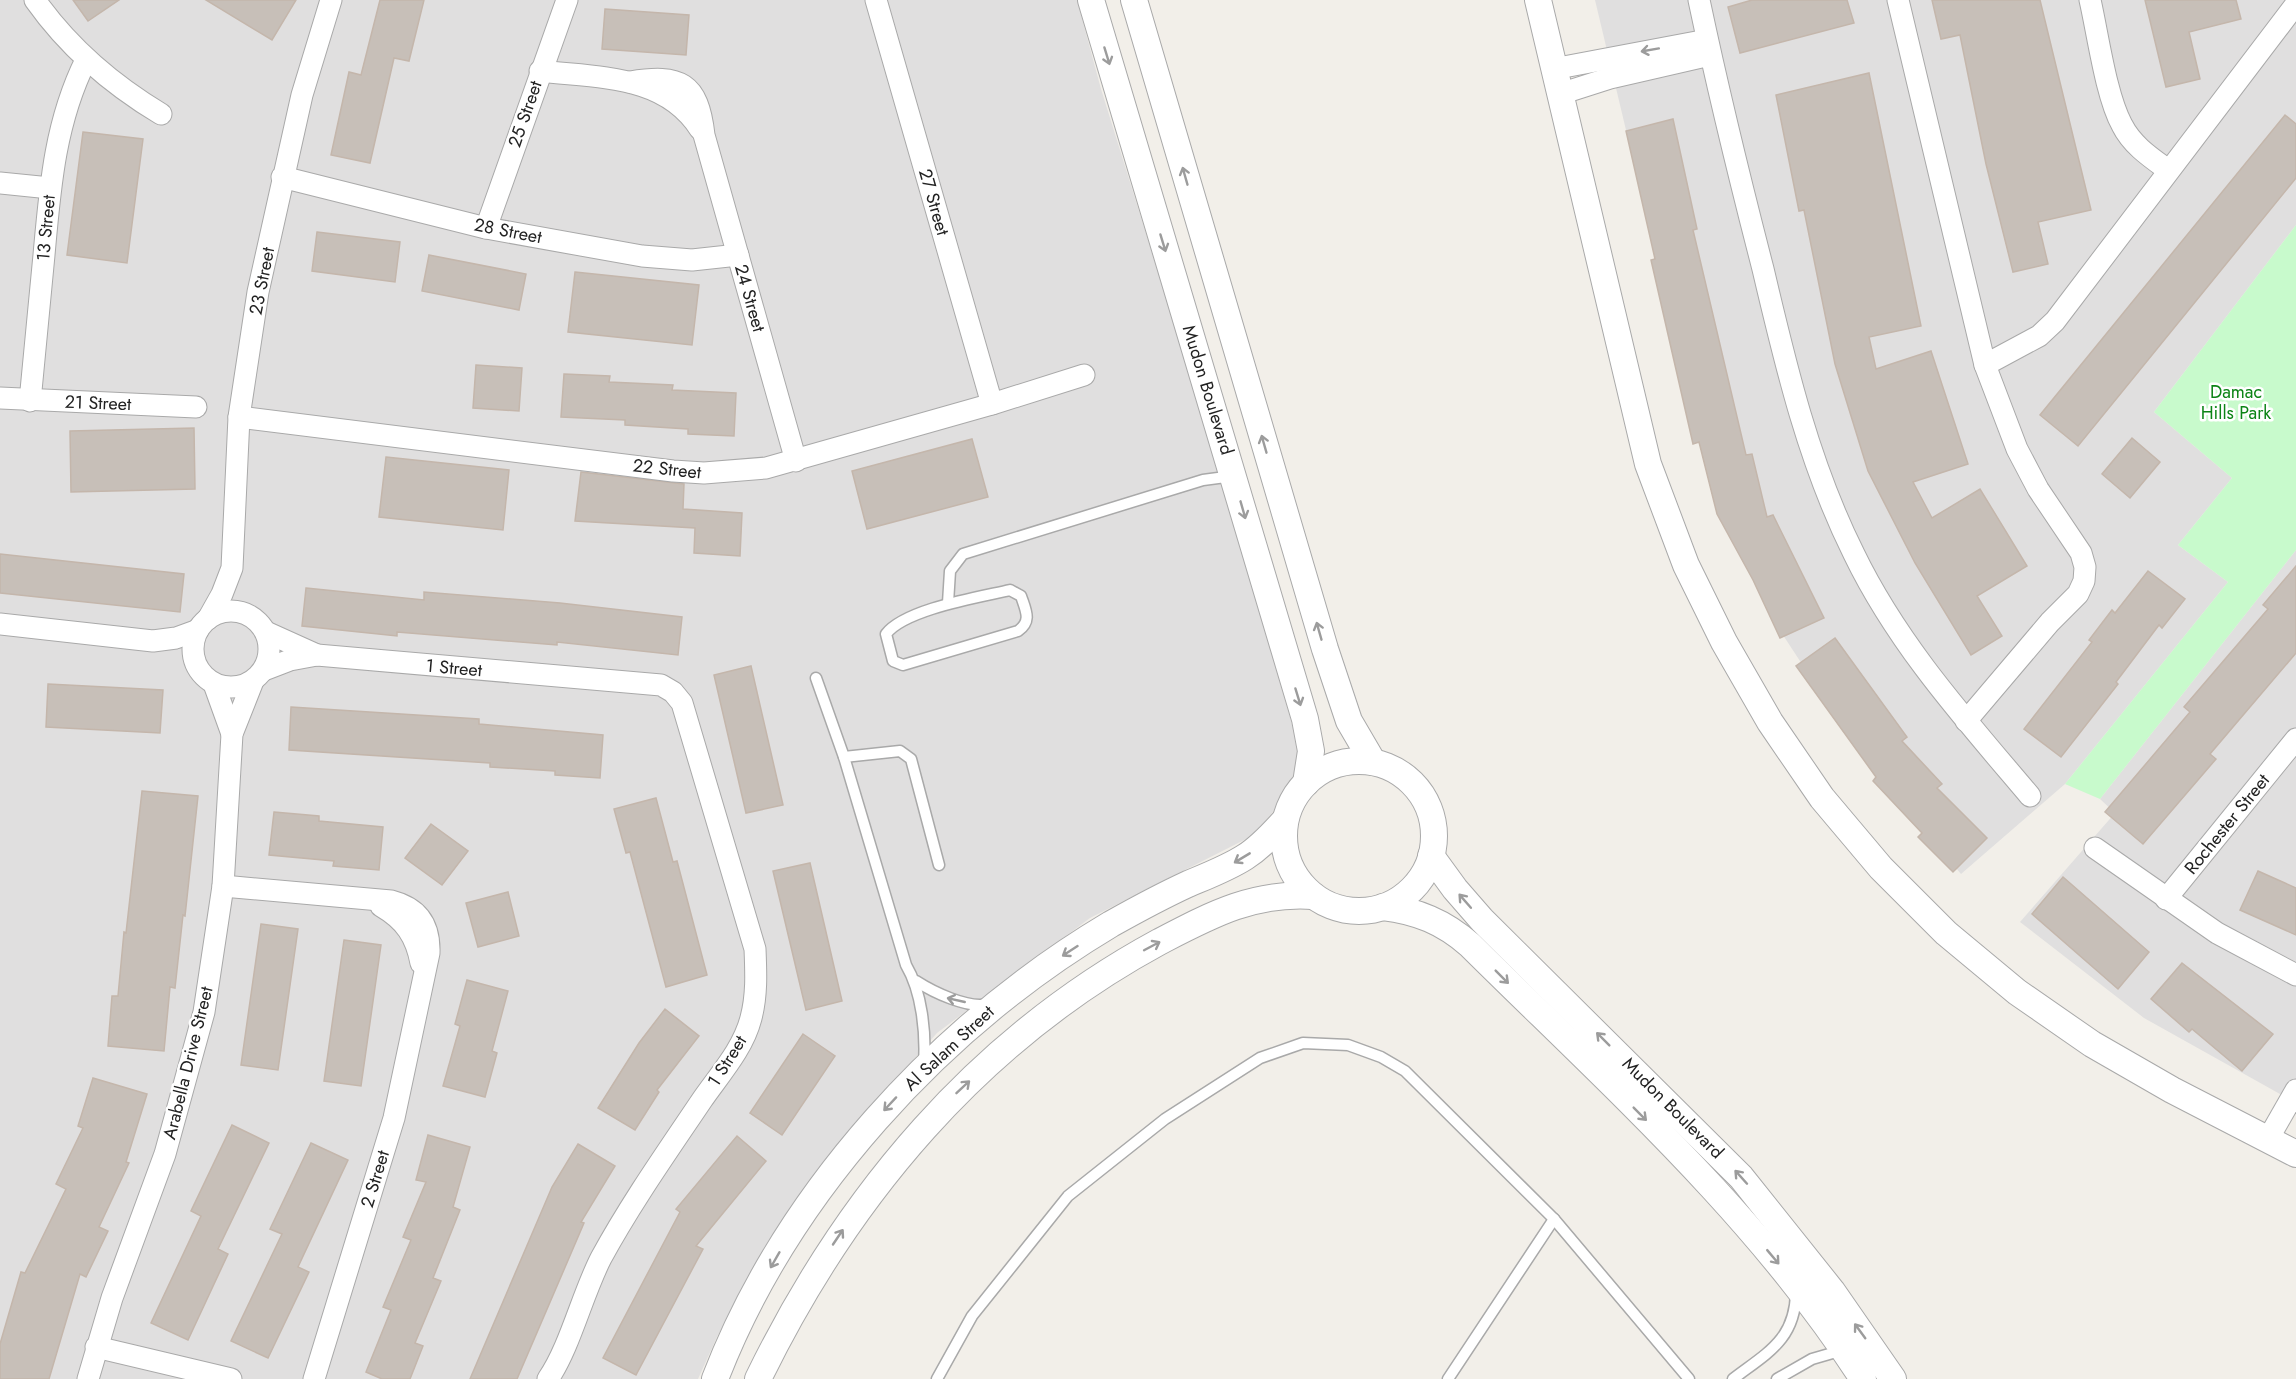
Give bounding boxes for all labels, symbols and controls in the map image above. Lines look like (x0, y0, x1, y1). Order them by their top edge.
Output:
one-way arrow (1640, 45, 1660, 56)
one-way arrow (1102, 46, 1113, 65)
street label: 25 Street (502, 77, 549, 151)
street label: 27 Street (912, 166, 956, 239)
one-way arrow (1179, 167, 1190, 186)
street label: 13 Street (30, 193, 62, 262)
street label: 28 Street (472, 212, 545, 250)
one-way arrow (1158, 233, 1169, 252)
street label: 23 Street (243, 244, 281, 317)
street label: 24 Street (728, 261, 772, 335)
street label: Mudon Boulevard (1176, 322, 1240, 458)
park label: Damac Hills Park (2201, 379, 2271, 426)
street label: 21 Street (64, 389, 132, 417)
one-way arrow (1258, 435, 1269, 454)
street label: 22 Street (631, 452, 703, 486)
one-way arrow (1238, 500, 1249, 519)
one-way arrow (1313, 622, 1324, 641)
street label: 1 Street (425, 653, 484, 683)
one-way arrow (1293, 687, 1304, 706)
street label: Rochester Street (2178, 768, 2276, 880)
one-way arrow (1234, 853, 1251, 865)
one-way arrow (1458, 894, 1472, 909)
one-way arrow (1143, 940, 1161, 951)
one-way arrow (1062, 945, 1079, 957)
one-way arrow (1495, 969, 1510, 984)
street label: Arabella Drive Street (156, 983, 220, 1142)
one-way arrow (947, 993, 966, 1005)
street label: Al Salam Street (898, 999, 1000, 1097)
street label: 1 Street (701, 1030, 753, 1092)
one-way arrow (1596, 1031, 1611, 1046)
street label: Mudon Boulevard (1616, 1051, 1730, 1165)
one-way arrow (955, 1081, 970, 1095)
one-way arrow (884, 1096, 898, 1111)
one-way arrow (1633, 1107, 1648, 1122)
street label: 2 Street (354, 1147, 396, 1211)
one-way arrow (1734, 1170, 1748, 1185)
one-way arrow (833, 1229, 845, 1246)
one-way arrow (1766, 1249, 1780, 1264)
one-way arrow (768, 1251, 780, 1268)
one-way arrow (1854, 1323, 1866, 1339)

